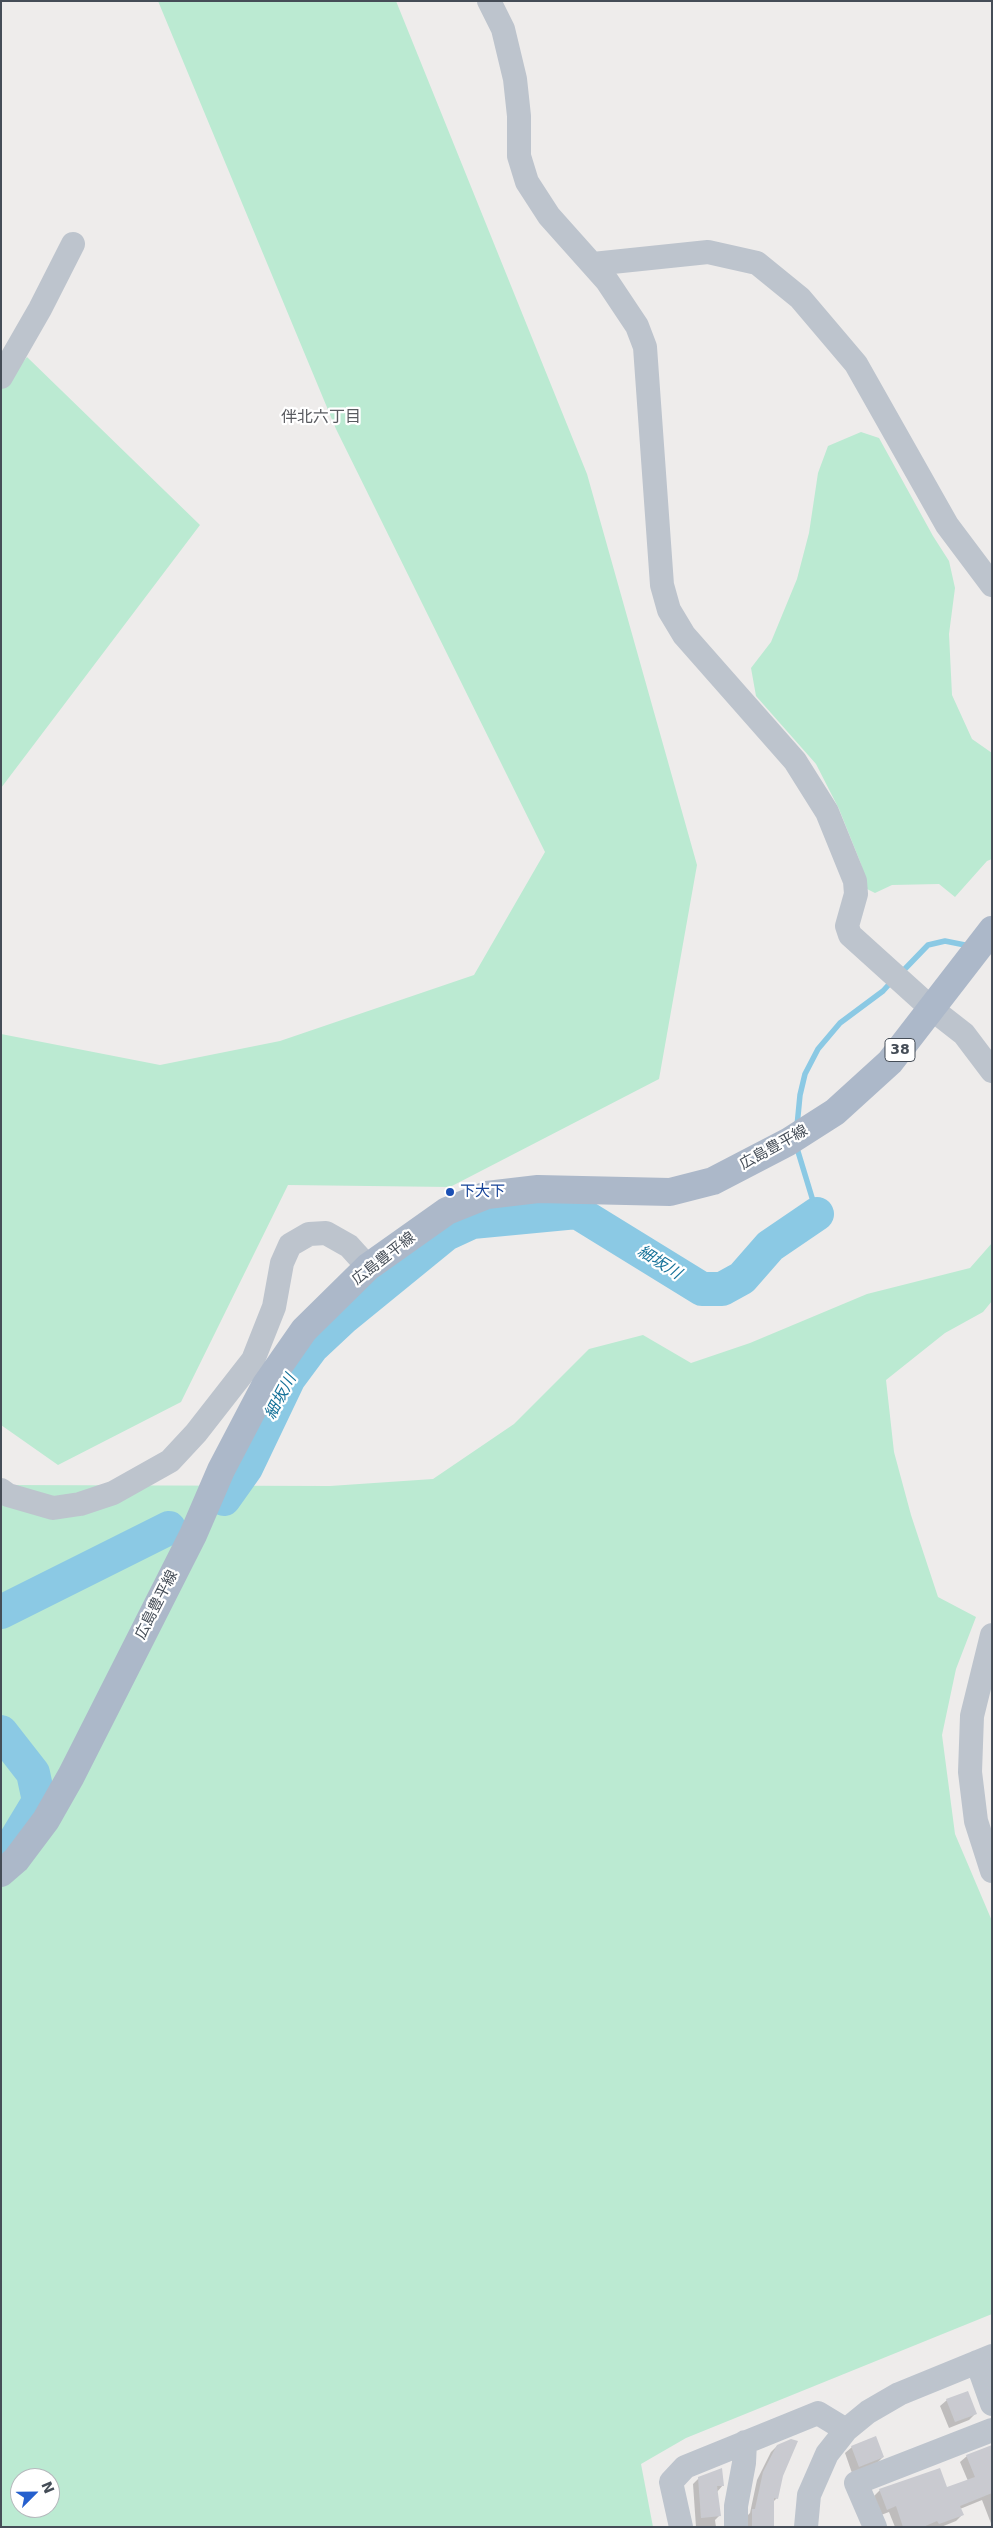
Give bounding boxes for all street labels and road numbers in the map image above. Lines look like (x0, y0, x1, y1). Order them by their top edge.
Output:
road number: 38 (885, 1038, 915, 1062)
street label: 広島豊平線 (737, 1122, 811, 1174)
street label: 広島豊平線 (349, 1229, 419, 1289)
street label: 広島豊平線 (132, 1568, 182, 1642)

